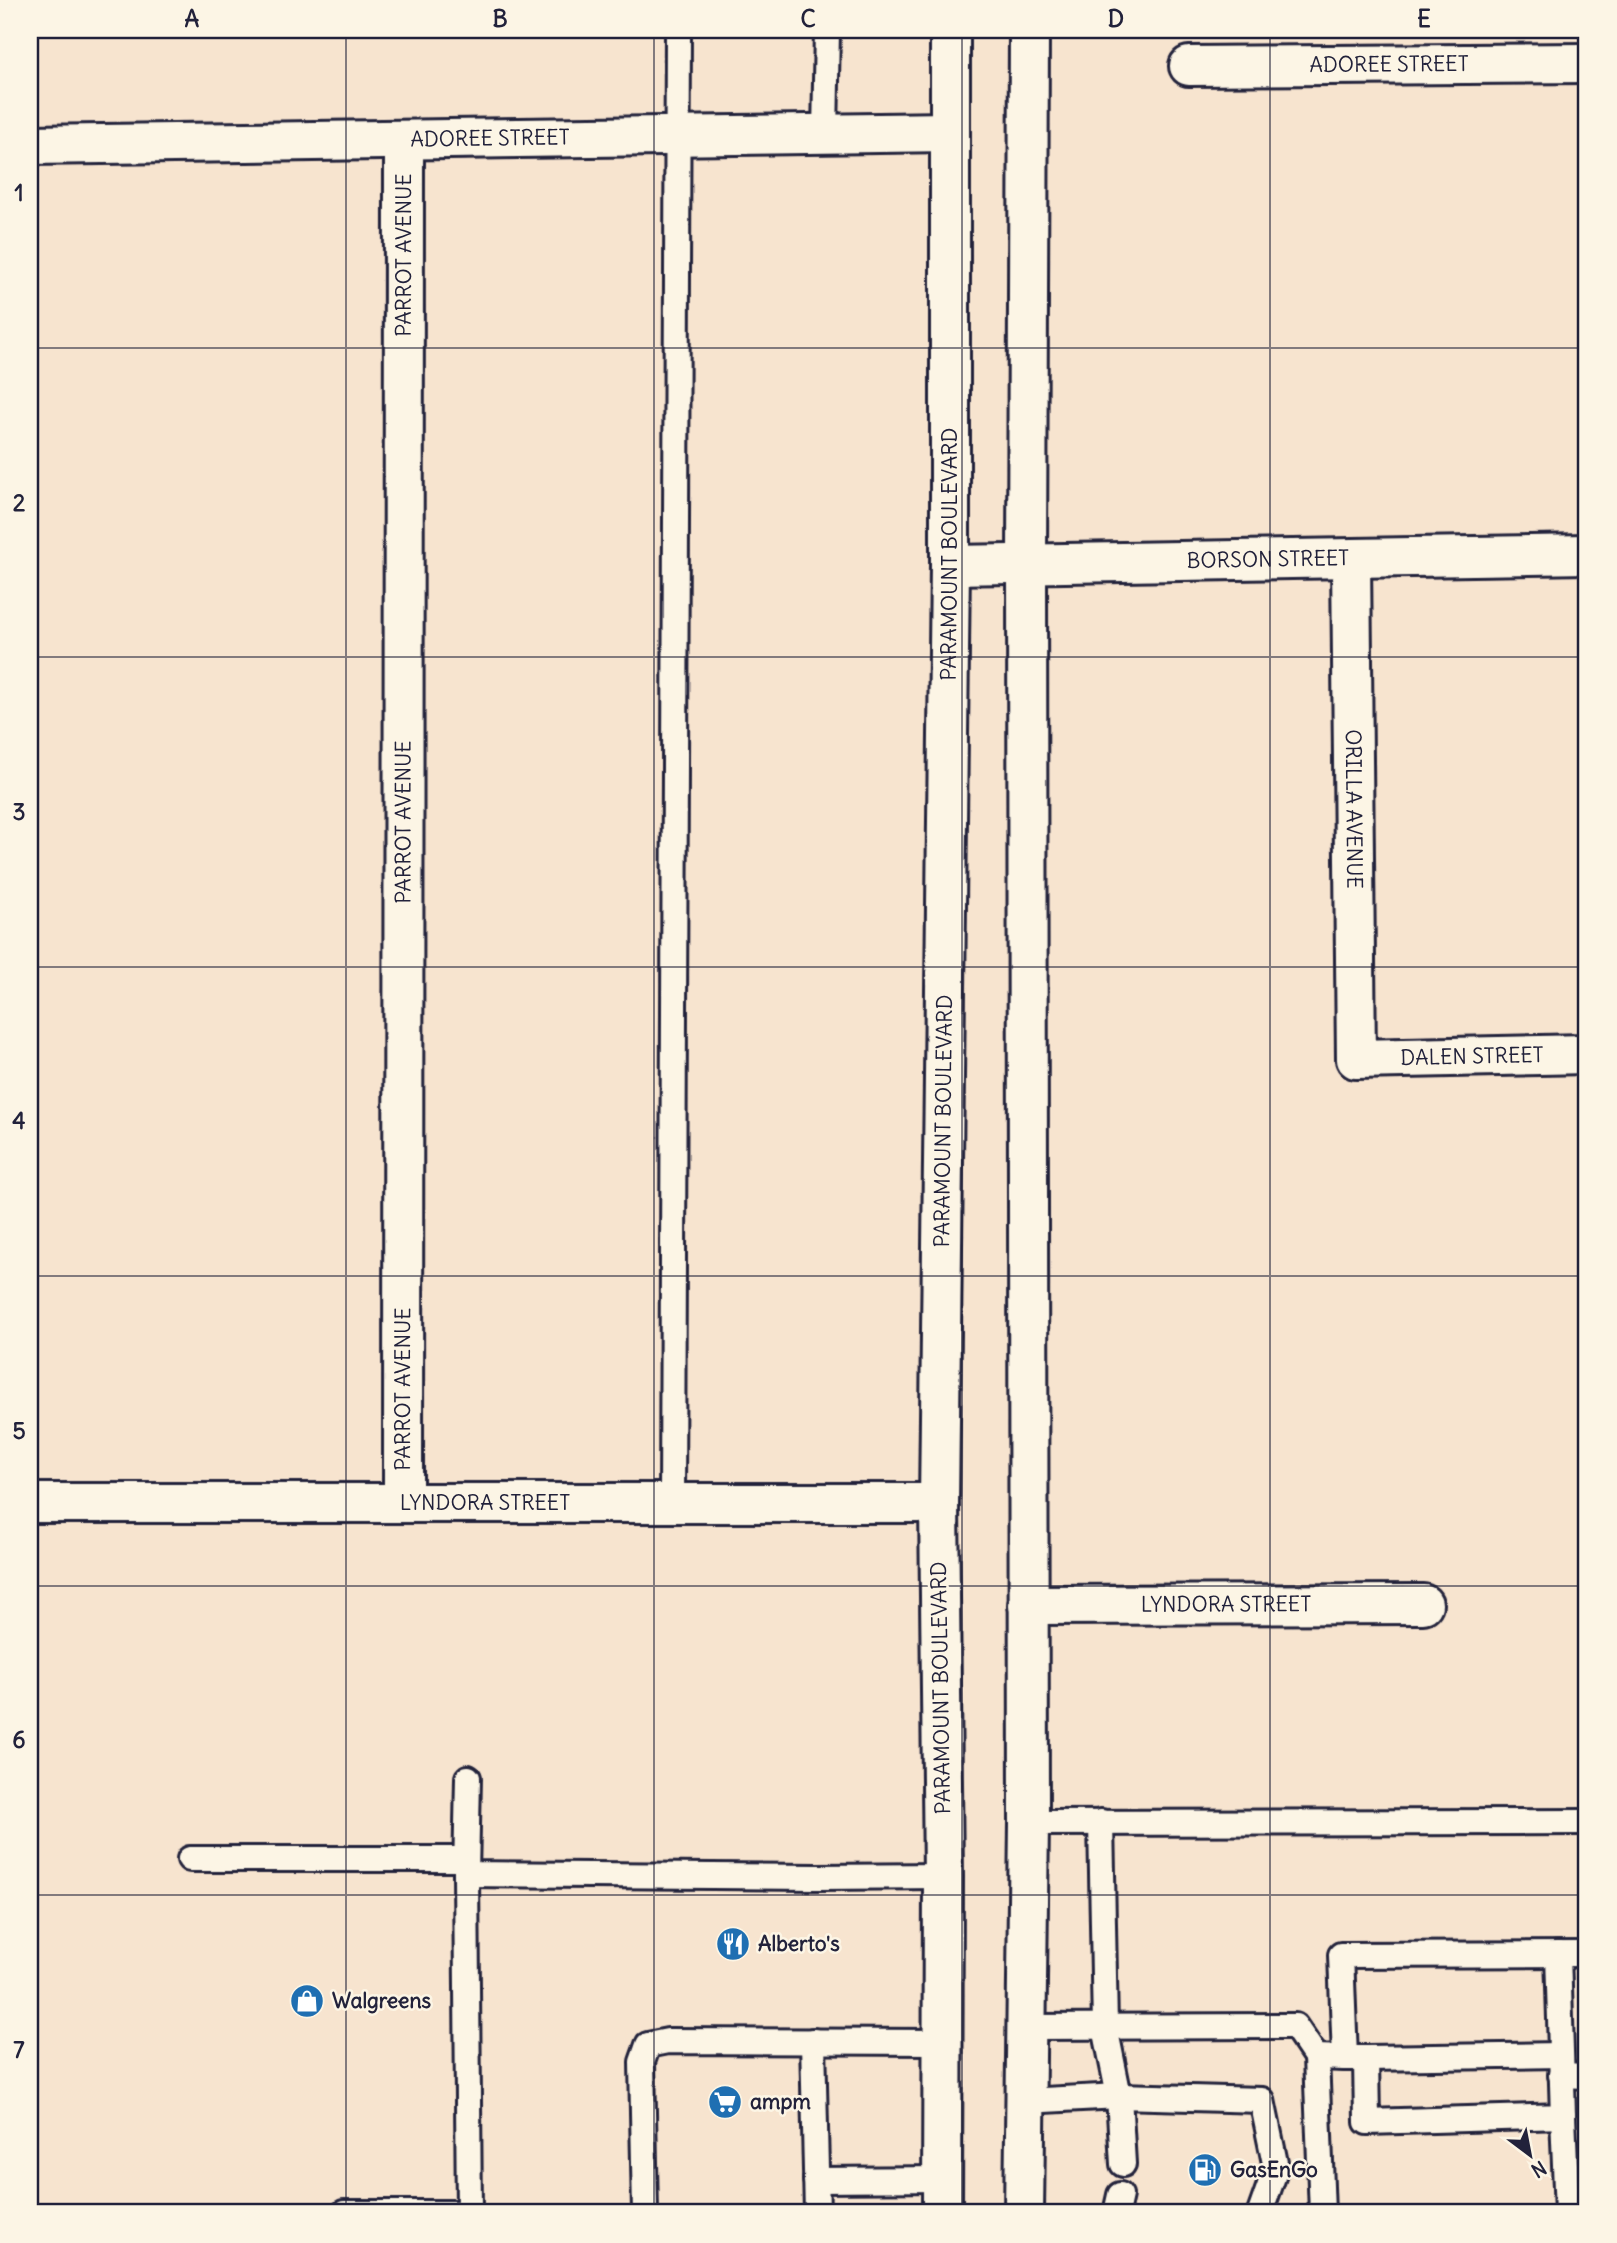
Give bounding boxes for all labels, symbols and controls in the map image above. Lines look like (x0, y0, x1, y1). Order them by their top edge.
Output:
text: A (185, 4, 200, 33)
text: B (492, 4, 508, 33)
text: C (800, 4, 816, 33)
text: D (1108, 4, 1124, 33)
text: E (1417, 4, 1431, 33)
street label: ADOREE STREET (1309, 50, 1469, 78)
street label: ADOREE STREET (410, 123, 570, 153)
street label: PARROT AVENUE (390, 173, 417, 337)
text: 1 (14, 178, 24, 207)
street label: PARAMOUNT BOULEVARD (935, 428, 963, 681)
text: 2 (13, 488, 26, 517)
street label: BORSON STREET (1186, 544, 1349, 574)
street label: ORILLA AVENUE (1340, 729, 1368, 889)
street label: PARROT AVENUE (389, 740, 417, 904)
text: 3 (12, 797, 26, 826)
street label: PARAMOUNT BOULEVARD (928, 994, 958, 1248)
street label: DALEN STREET (1400, 1041, 1544, 1071)
text: 4 (12, 1106, 26, 1135)
street label: PARROT AVENUE (389, 1307, 416, 1471)
text: 5 (12, 1416, 26, 1445)
street label: LYNDORA STREET (400, 1489, 570, 1516)
street label: PARAMOUNT BOULEVARD (925, 1561, 956, 1815)
street label: LYNDORA STREET (1141, 1590, 1311, 1618)
text: 6 (12, 1725, 26, 1754)
restaurant icon: Alberto's (714, 1925, 752, 1963)
place label: Alberto's (758, 1930, 840, 1957)
shop icon: Walgreens (288, 1982, 326, 2020)
place label: Walgreens (332, 1987, 432, 2014)
text: 7 (13, 2035, 25, 2064)
supermarket icon: ampm (706, 2083, 744, 2121)
place label: ampm (750, 2088, 811, 2115)
north arrow (1494, 2120, 1564, 2190)
fuel station icon: GasEnGo (1186, 2151, 1224, 2189)
place label: GasEnGo (1230, 2156, 1318, 2183)
text: N (1527, 2156, 1551, 2183)

